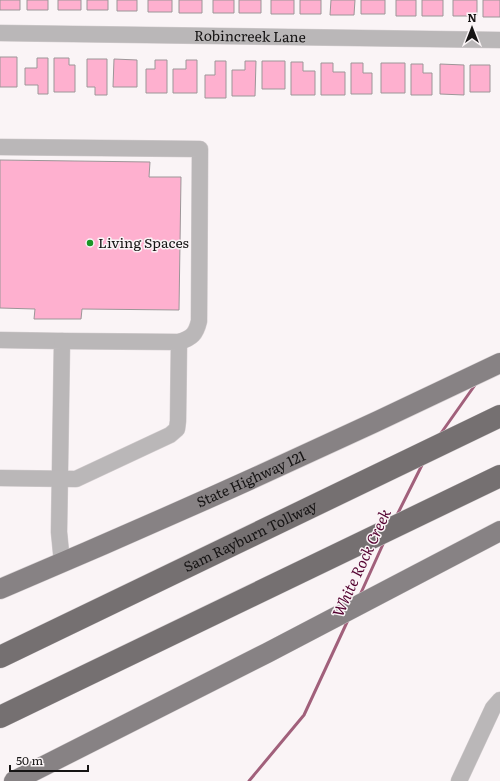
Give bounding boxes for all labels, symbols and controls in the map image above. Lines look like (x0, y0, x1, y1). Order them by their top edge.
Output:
north arrow (452, 8, 492, 48)
text: N (467, 9, 477, 25)
street label: Robincreek Lane (194, 25, 306, 46)
place label: Living Spaces (98, 232, 189, 252)
marker: Living Spaces (85, 238, 95, 248)
street label: State Highway 121 (193, 445, 309, 512)
street label: Sam Rayburn Tollway (180, 494, 321, 576)
water label: White Rock Creek (325, 504, 396, 620)
scale bar (10, 747, 88, 773)
text: 50 m (16, 751, 43, 769)

